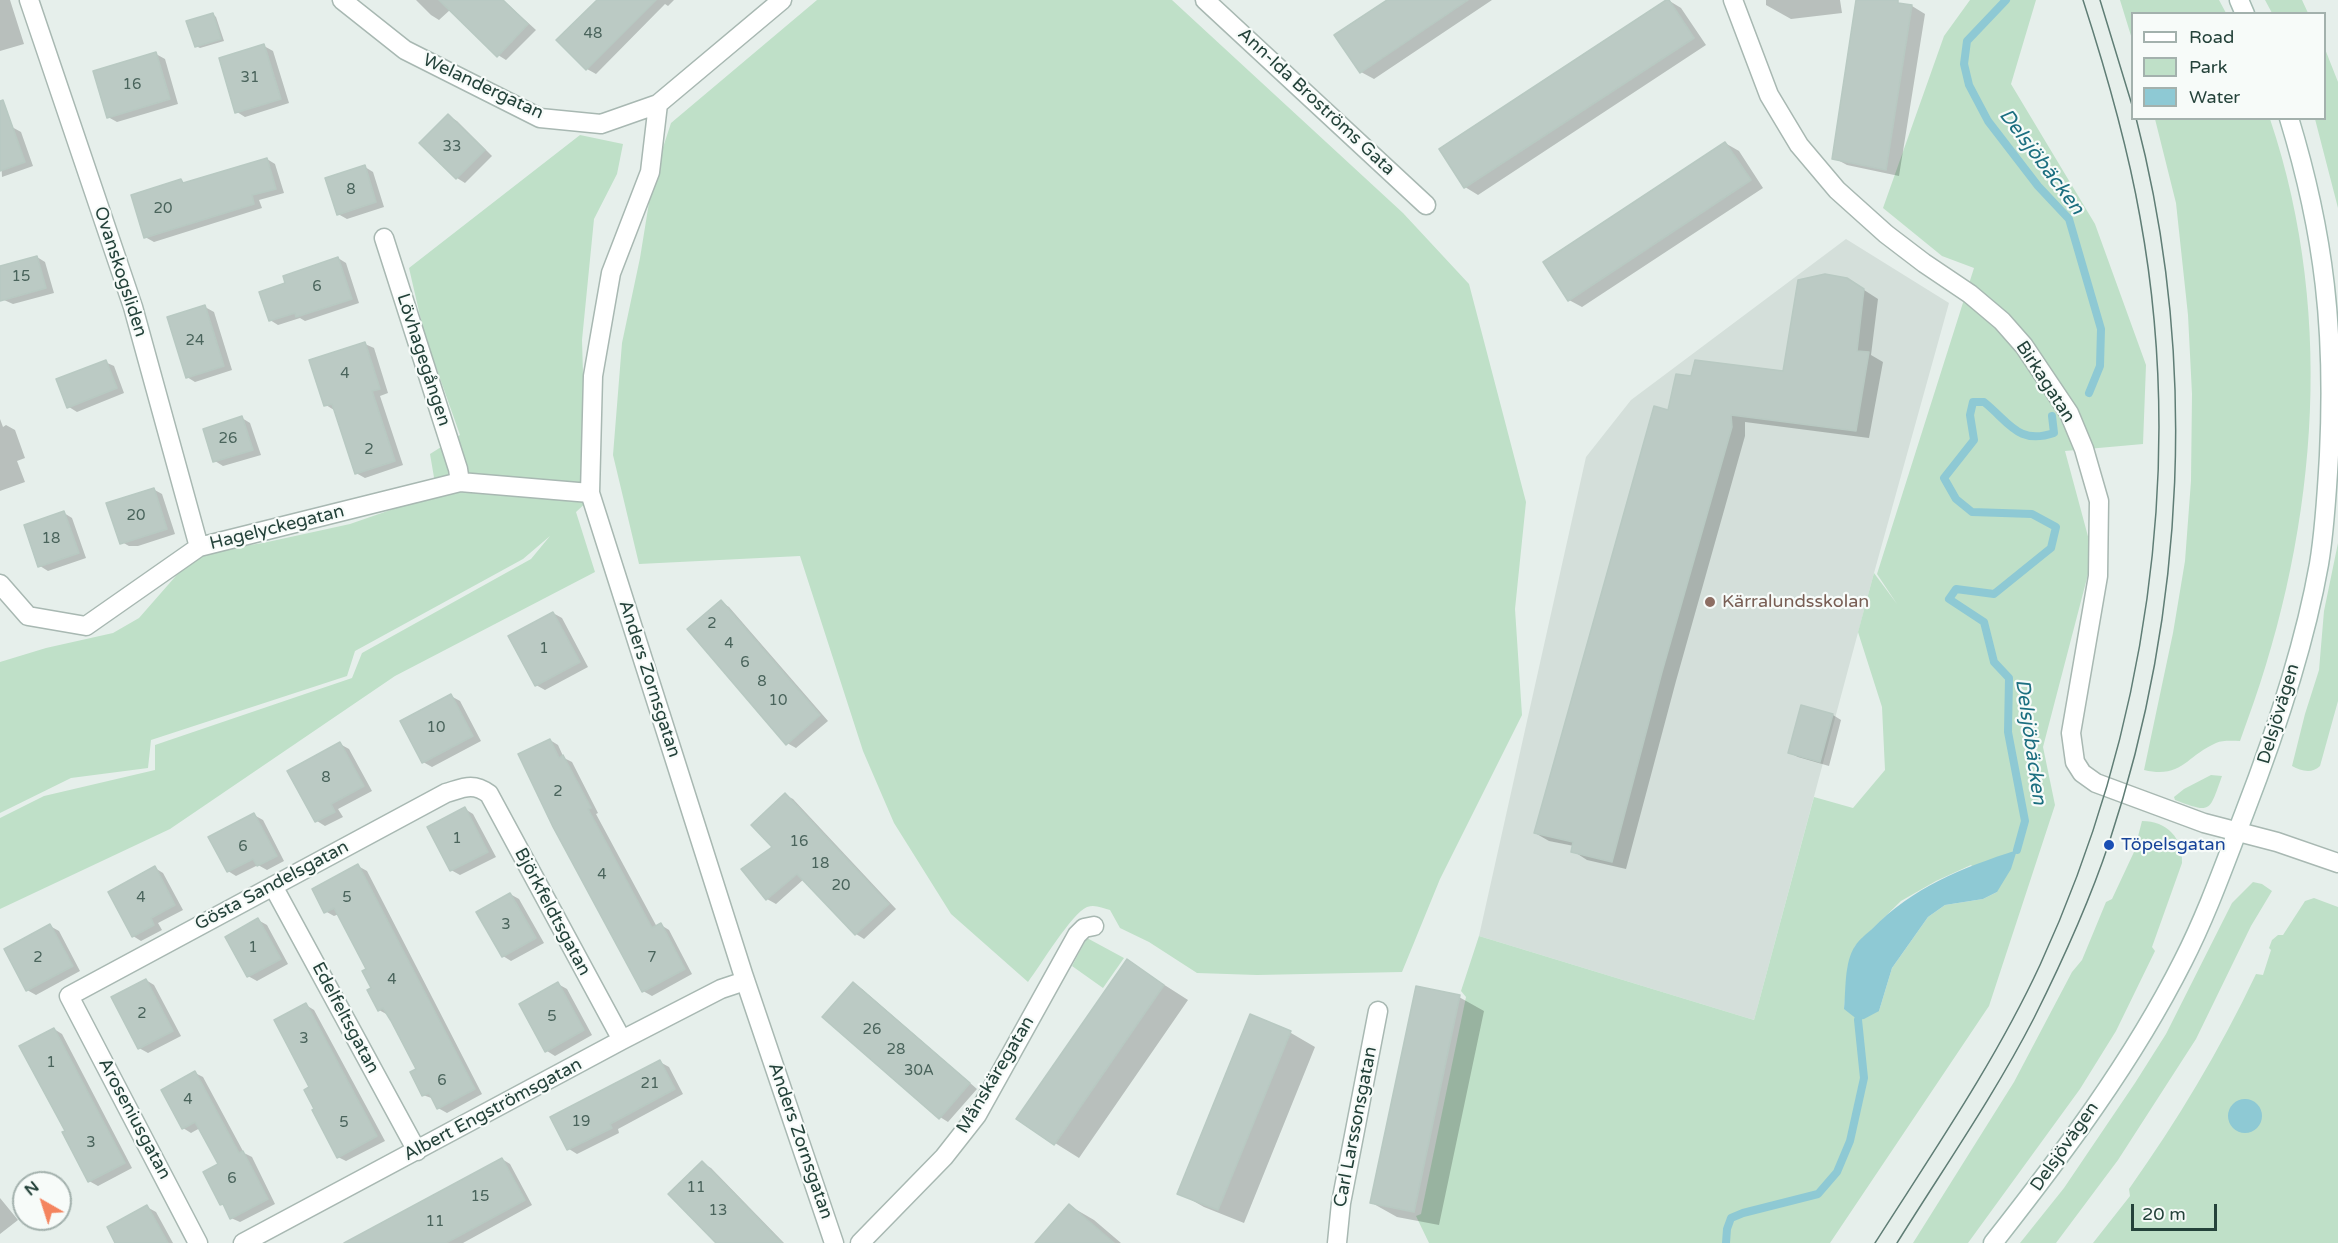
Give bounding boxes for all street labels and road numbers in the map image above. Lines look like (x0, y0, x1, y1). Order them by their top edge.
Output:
street label: Ann-Ida Broströms Gata (1233, 24, 1399, 180)
street label: Welandergatan (419, 50, 547, 124)
street label: Ovanskogsliden (89, 204, 151, 340)
street label: Lövhagegången (391, 291, 455, 429)
street label: Birkagatan (2011, 337, 2079, 427)
street label: Hagelyckegatan (207, 501, 347, 555)
street label: Anders Zornsgatan (613, 598, 685, 760)
street label: Delsjövägen (2253, 661, 2305, 767)
street label: Gösta Sandelsgatan (192, 836, 352, 936)
street label: Björkfeldtsgatan (509, 844, 595, 980)
street label: Edelfeltsgatan (307, 959, 383, 1077)
street label: Månskäregatan (953, 1012, 1039, 1138)
street label: Carl Larssonsgatan (1330, 1045, 1382, 1209)
street label: Albert Engströmsgatan (400, 1054, 586, 1166)
street label: Aroseniusgatan (93, 1055, 175, 1183)
street label: Anders Zornsgatan (763, 1060, 837, 1222)
street label: Delsjövägen (2026, 1098, 2104, 1196)

